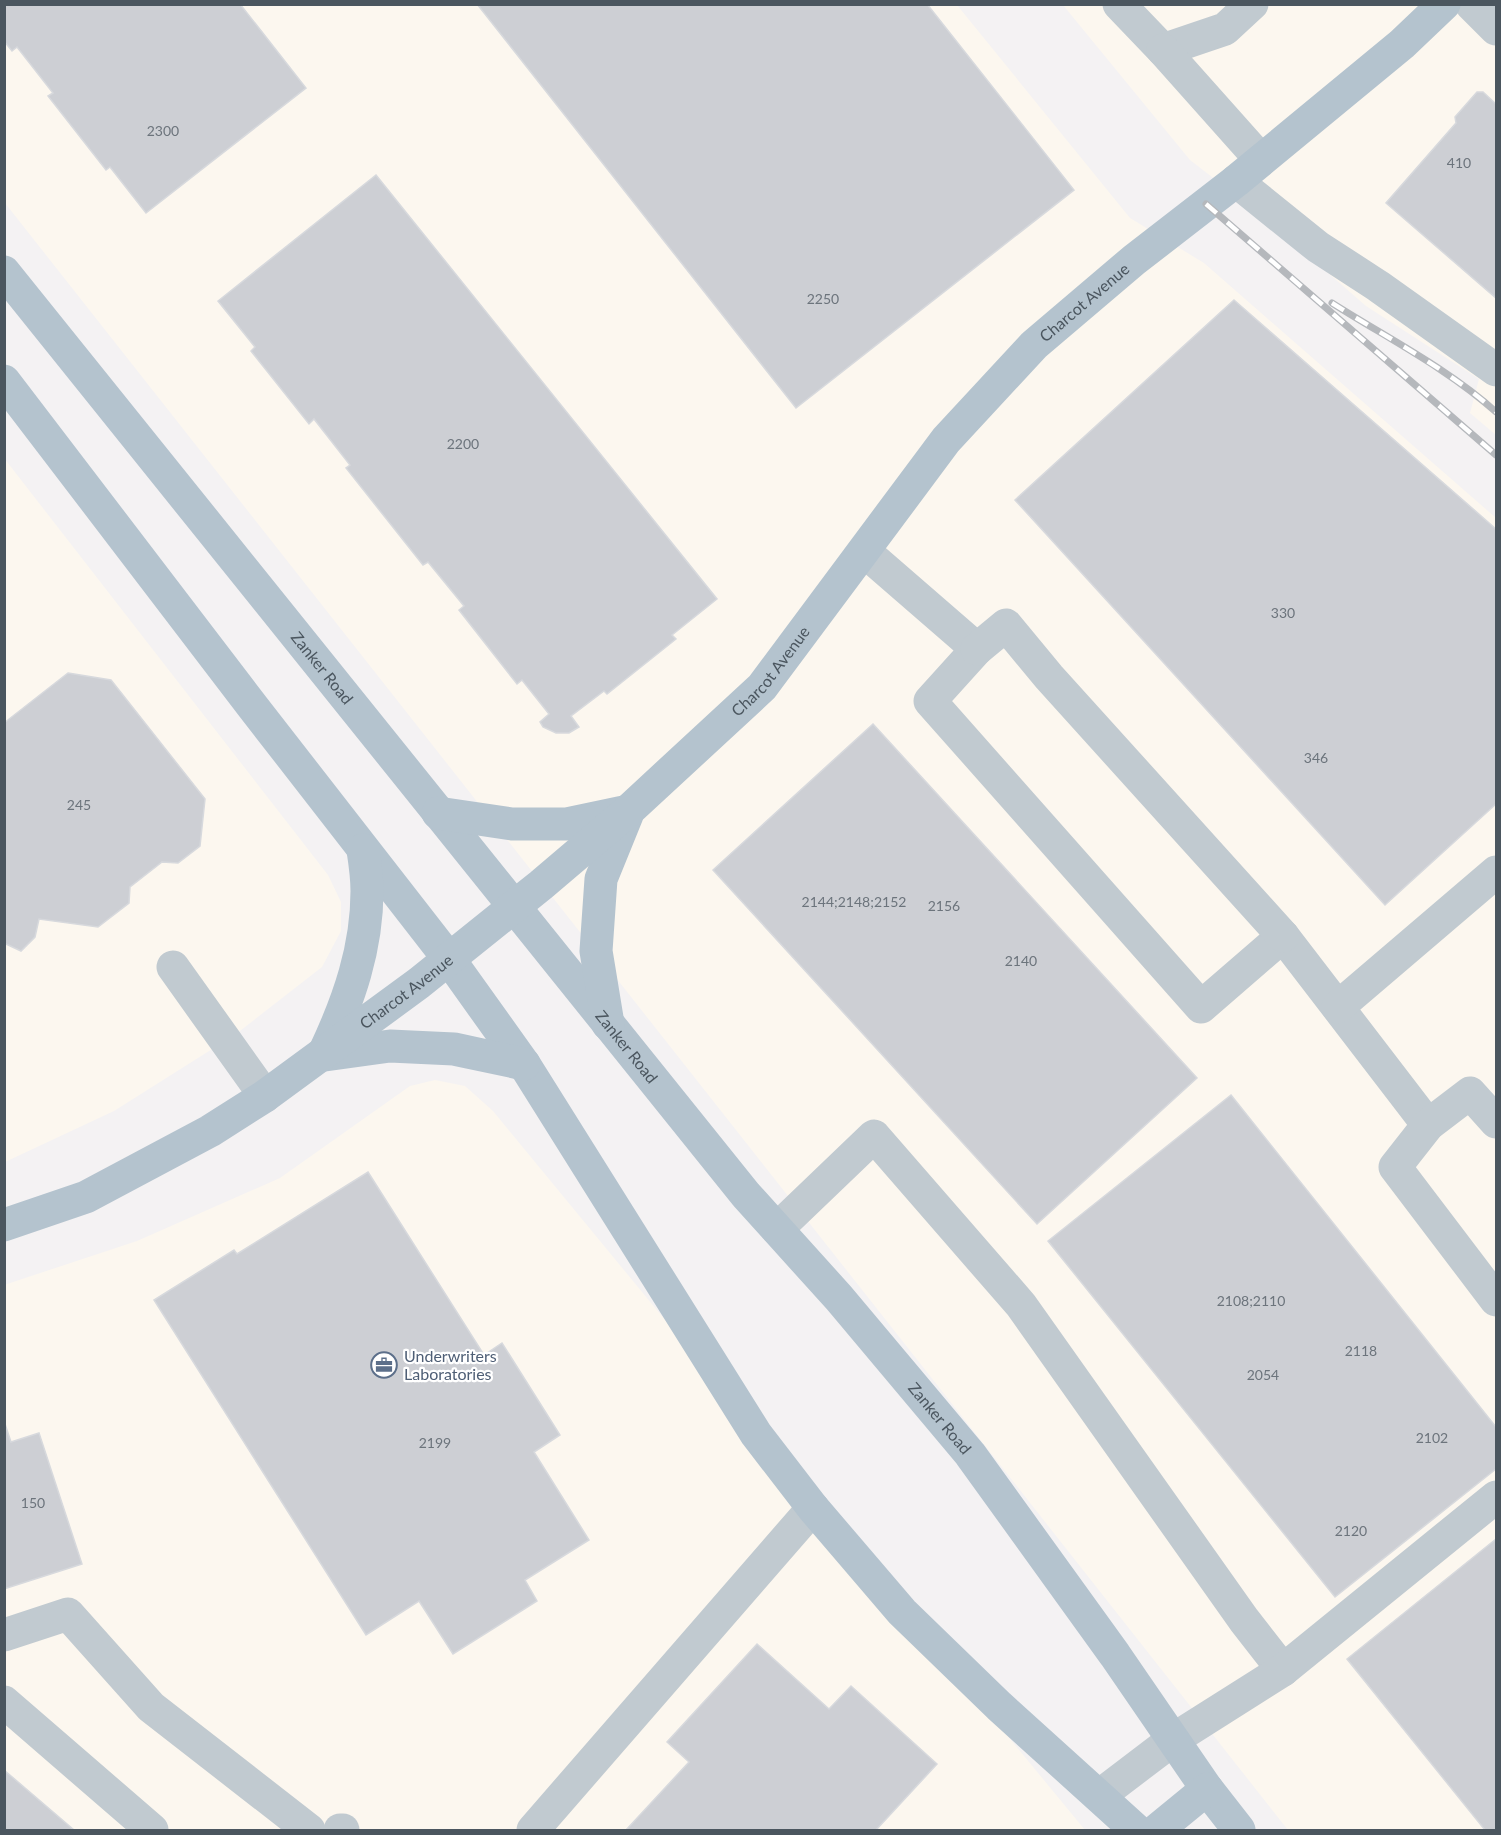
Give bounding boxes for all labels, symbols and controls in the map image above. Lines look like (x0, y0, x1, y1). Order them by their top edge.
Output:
house number: 2300 (147, 122, 179, 139)
house number: 410 (1447, 154, 1471, 171)
street label: Charcot Avenue (1035, 258, 1133, 345)
house number: 2250 (807, 290, 839, 307)
house number: 2200 (447, 435, 479, 452)
house number: 330 (1271, 604, 1295, 621)
street label: Charcot Avenue (727, 622, 813, 720)
street label: Zanker Road (288, 627, 358, 708)
house number: 346 (1304, 749, 1328, 766)
house number: 245 (67, 796, 91, 813)
house number: 2144;2148;2152 (802, 893, 906, 910)
house number: 2156 (928, 897, 960, 914)
street label: Charcot Avenue (356, 950, 456, 1032)
house number: 2140 (1005, 952, 1037, 969)
street label: Zanker Road (592, 1006, 662, 1087)
house number: 2108;2110 (1217, 1292, 1285, 1309)
house number: 2118 (1345, 1342, 1377, 1359)
place label: Underwriters Laboratories (404, 1346, 497, 1383)
office icon: Underwriters Laboratories (369, 1350, 399, 1380)
house number: 2054 (1247, 1366, 1279, 1383)
street label: Zanker Road (905, 1378, 976, 1458)
house number: 2102 (1416, 1429, 1448, 1446)
house number: 2199 (419, 1434, 451, 1451)
house number: 150 (21, 1494, 45, 1511)
house number: 2120 (1335, 1522, 1367, 1539)

